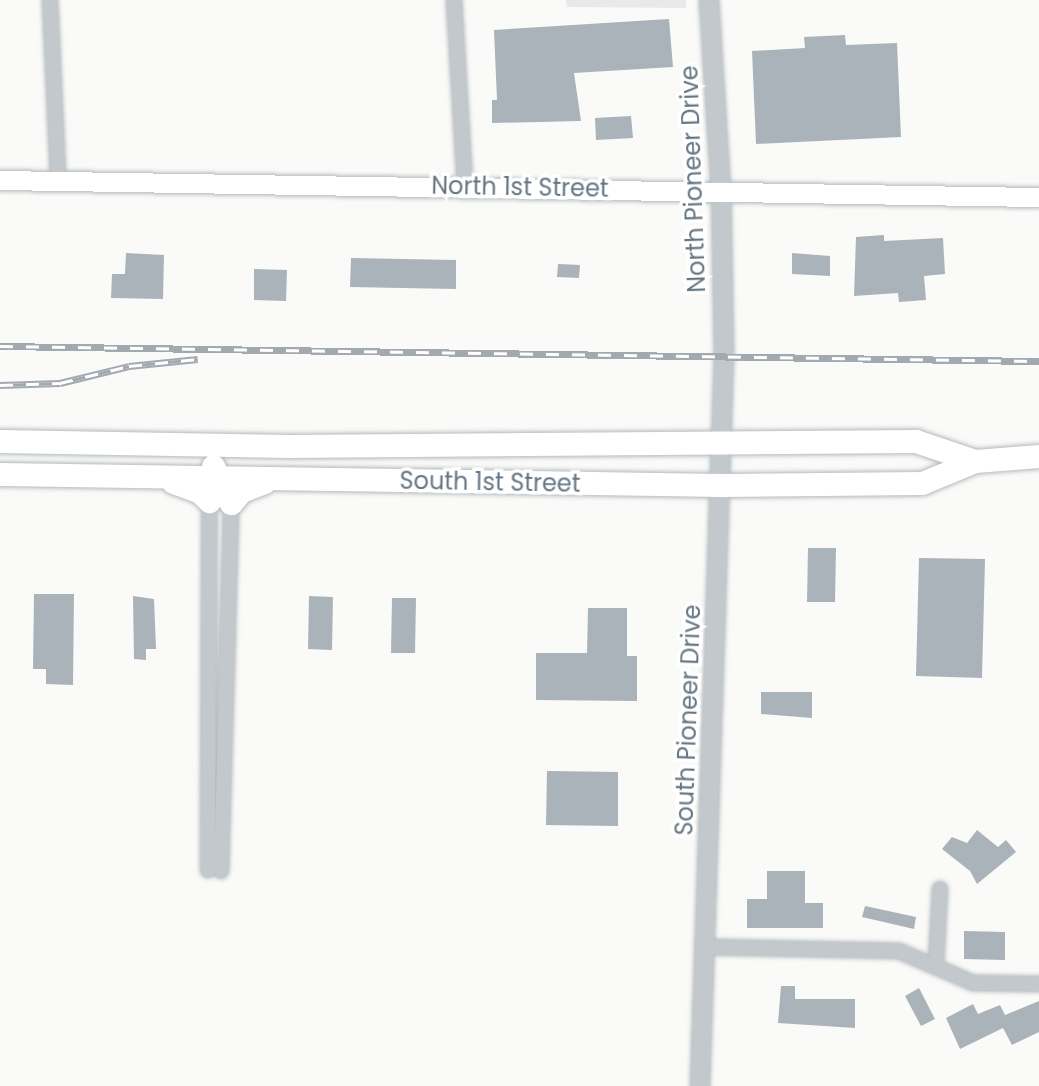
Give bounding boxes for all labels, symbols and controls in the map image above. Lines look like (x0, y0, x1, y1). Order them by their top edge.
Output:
street label: North Pioneer Drive (675, 65, 711, 293)
street label: North 1st Street (431, 171, 609, 203)
street label: South 1st Street (399, 466, 581, 498)
street label: South Pioneer Drive (670, 604, 706, 836)

